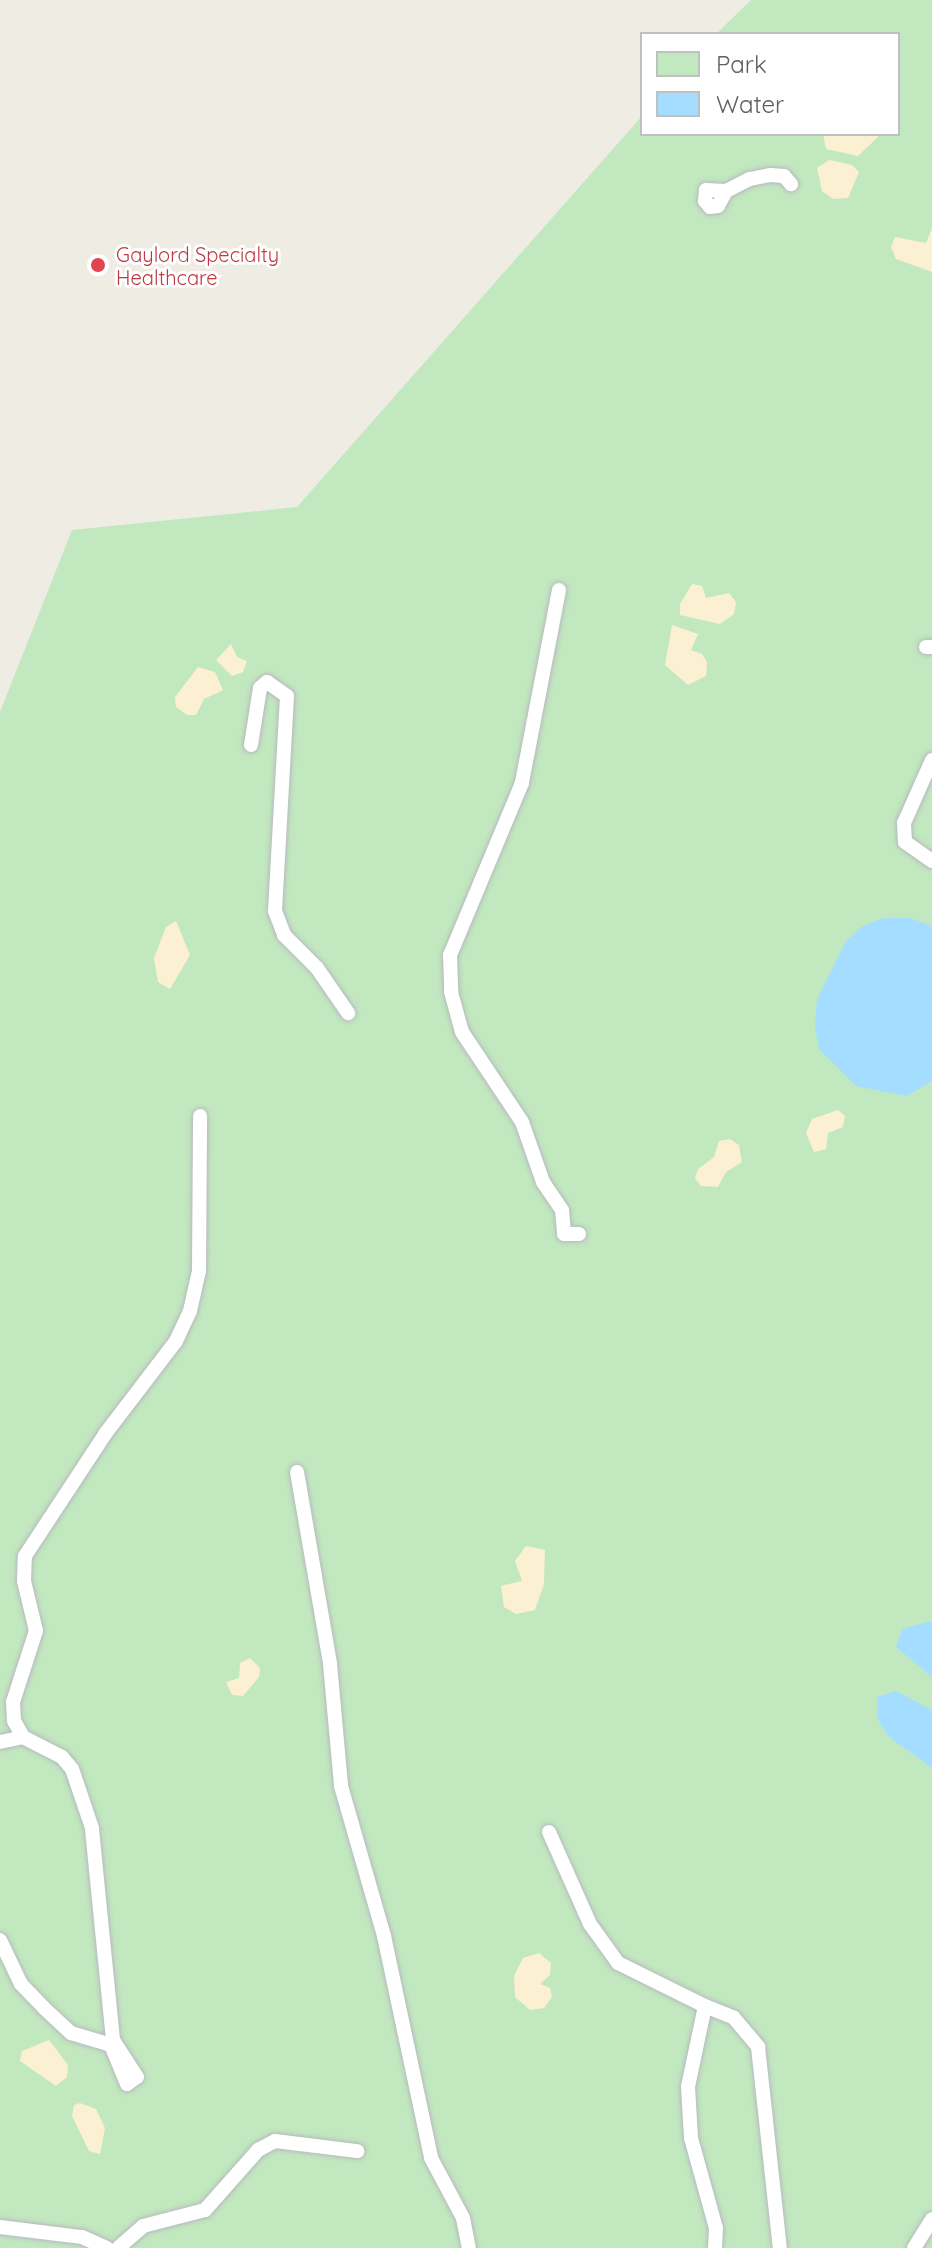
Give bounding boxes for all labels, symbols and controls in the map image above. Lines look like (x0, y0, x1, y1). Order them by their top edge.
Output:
legend (640, 32, 900, 136)
text: Park (716, 49, 767, 79)
text: Water (716, 89, 784, 119)
place label: Gaylord Specialty Healthcare (116, 242, 279, 289)
marker: Gaylord Specialty Healthcare (87, 254, 109, 276)

